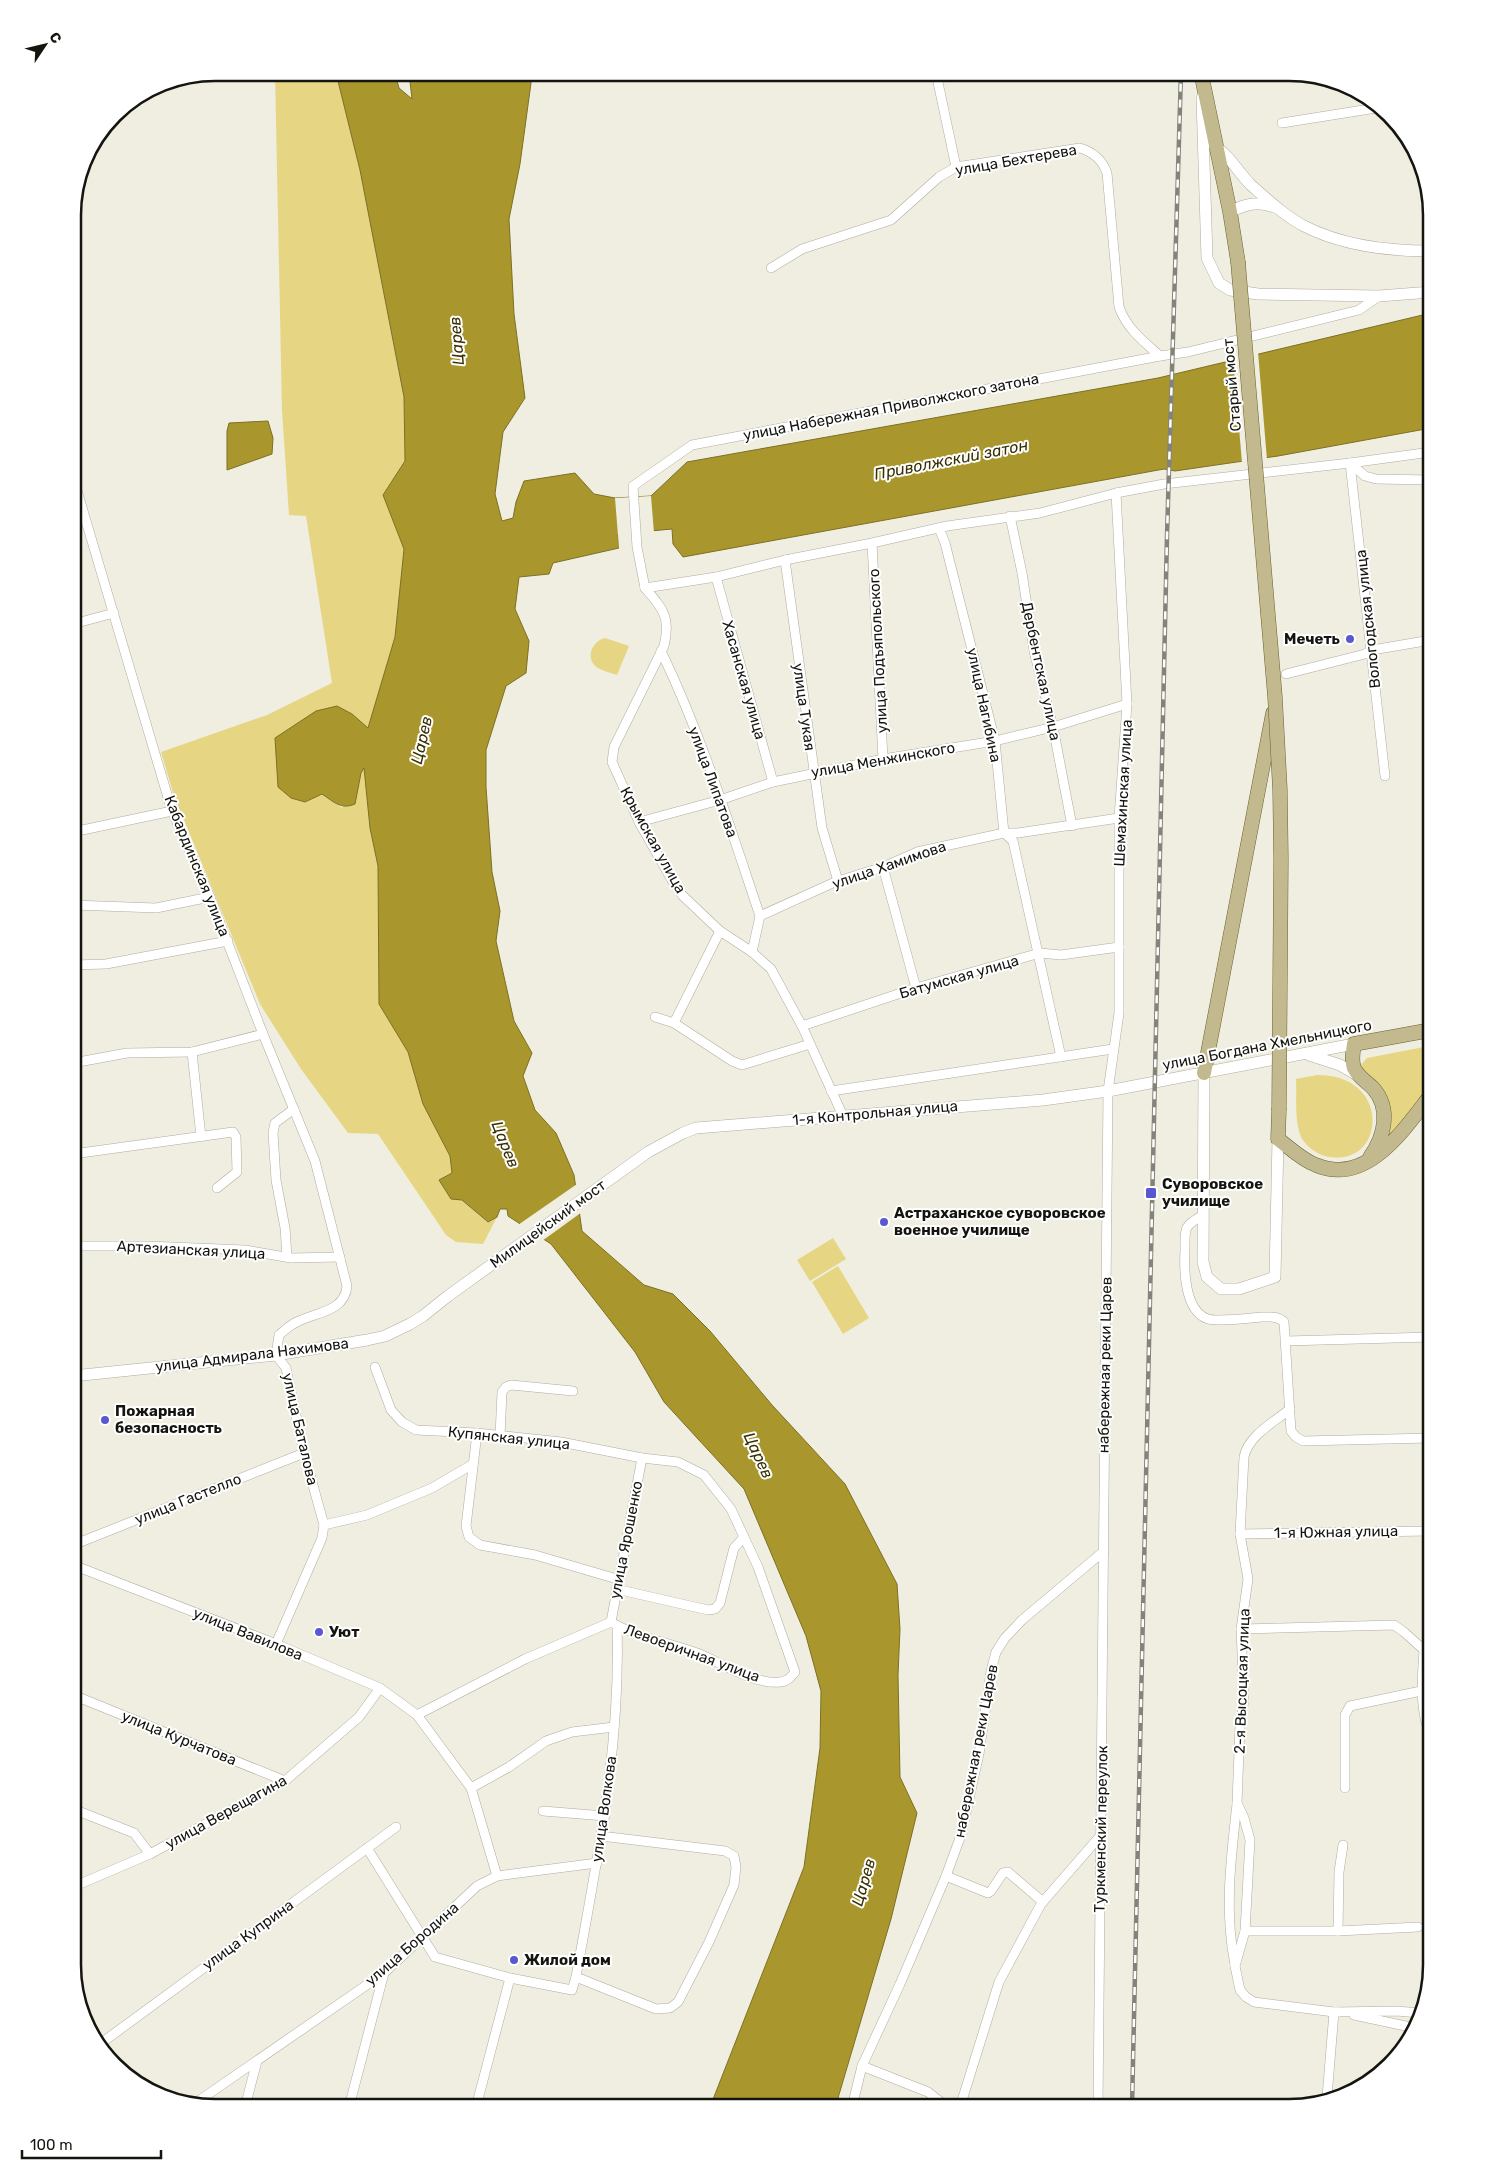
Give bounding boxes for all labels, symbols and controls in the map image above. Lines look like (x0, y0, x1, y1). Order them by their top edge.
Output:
north arrow (20, 20, 70, 70)
text: С (45, 29, 65, 47)
street label: улица Бехтерева (954, 140, 1078, 180)
water label: Царев (445, 316, 468, 366)
street label: Старый мост (1219, 338, 1245, 432)
street label: улица Набережная Приволжского затона (742, 369, 1040, 445)
water label: Приволжский затон (873, 435, 1030, 484)
street label: Вологодская улица (1352, 549, 1384, 689)
street label: улица Подъяпольского (865, 568, 891, 734)
street label: Дербентская улица (1017, 600, 1065, 742)
street label: Хасанская улица (718, 618, 770, 742)
place label: Мечеть (1284, 630, 1341, 648)
marker: Мечеть (1344, 633, 1356, 645)
street label: улица Нагибина (963, 646, 1005, 764)
street label: улица Тукая (789, 662, 819, 752)
water label: Царев (407, 714, 436, 766)
street label: Шемахинская улица (1110, 719, 1136, 867)
street label: улица Липатова (685, 724, 741, 840)
street label: улица Менжинского (810, 738, 956, 782)
street label: Крымская улица (616, 784, 690, 896)
street label: Кабардинская улица (160, 793, 234, 939)
street label: улица Хамимова (830, 837, 948, 893)
street label: Батумская улица (897, 951, 1021, 1003)
street label: улица Богдана Хмельницкого (1161, 1016, 1373, 1074)
street label: 1-я Контрольная улица (791, 1097, 959, 1129)
water label: Царев (488, 1118, 523, 1170)
place label: Суворовское училище (1162, 1175, 1263, 1210)
street label: Милицейский мост (487, 1176, 610, 1272)
marker: Суворовское училище (1144, 1186, 1158, 1200)
place label: Астраханское суворовское военное училище (894, 1204, 1106, 1239)
marker: Астраханское суворовское военное училище (878, 1216, 890, 1228)
street label: Артезианская улица (116, 1237, 266, 1263)
street label: набережная реки Царев (1094, 1277, 1116, 1453)
street label: улица Адмирала Нахимова (154, 1334, 350, 1376)
street label: улица Баталова (278, 1371, 322, 1487)
place label: Пожарная безопасность (115, 1402, 223, 1437)
marker: Пожарная безопасность (99, 1414, 111, 1426)
street label: Купянская улица (447, 1423, 571, 1453)
water label: Царев (740, 1429, 777, 1481)
street label: улица Гастелло (132, 1469, 244, 1529)
street label: улица Ярошенко (606, 1479, 646, 1601)
street label: 1-я Южная улица (1274, 1522, 1398, 1542)
street label: улица Вавилова (191, 1604, 305, 1664)
street label: 2-я Высоцкая улица (1230, 1608, 1254, 1754)
street label: Левоеричная улица (622, 1620, 762, 1686)
place label: Уют (329, 1623, 360, 1641)
marker: Уют (313, 1626, 325, 1638)
street label: набережная реки Царев (950, 1663, 1002, 1839)
street label: улица Курчатова (119, 1707, 239, 1769)
street label: Туркменский переулок (1091, 1745, 1111, 1913)
street label: улица Волкова (588, 1755, 620, 1863)
street label: улица Верещагина (162, 1771, 290, 1853)
water label: Царев (848, 1856, 879, 1908)
street label: улица Куприна (199, 1896, 297, 1974)
street label: улица Бородина (362, 1898, 462, 1990)
place label: Жилой дом (524, 1951, 611, 1969)
marker: Жилой дом (508, 1954, 520, 1966)
scale bar (22, 2128, 161, 2160)
text: 100 m (30, 2136, 72, 2154)

